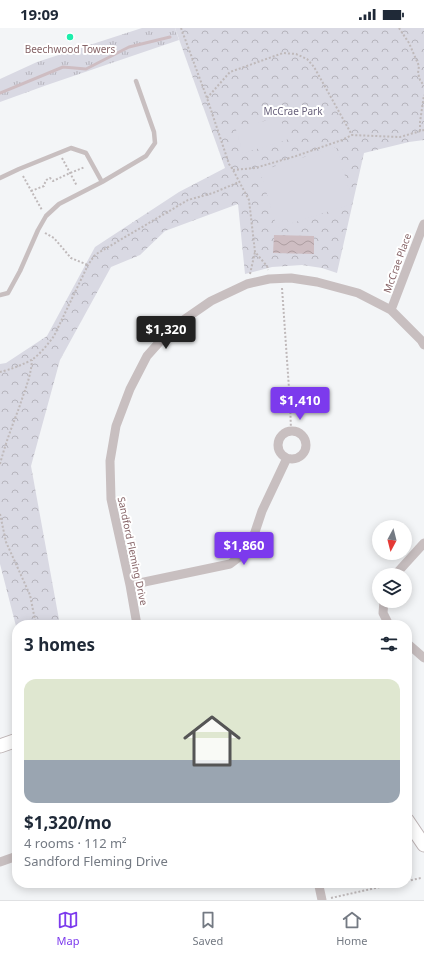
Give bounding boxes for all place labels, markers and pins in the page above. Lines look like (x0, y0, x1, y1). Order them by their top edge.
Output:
marker: Beechwood Towers (65, 32, 75, 42)
place label: Beechwood Towers (25, 42, 116, 56)
pin: $1,320 (133, 316, 199, 350)
pin: $1,410 (267, 387, 333, 421)
pin: $1,860 (211, 532, 277, 566)

